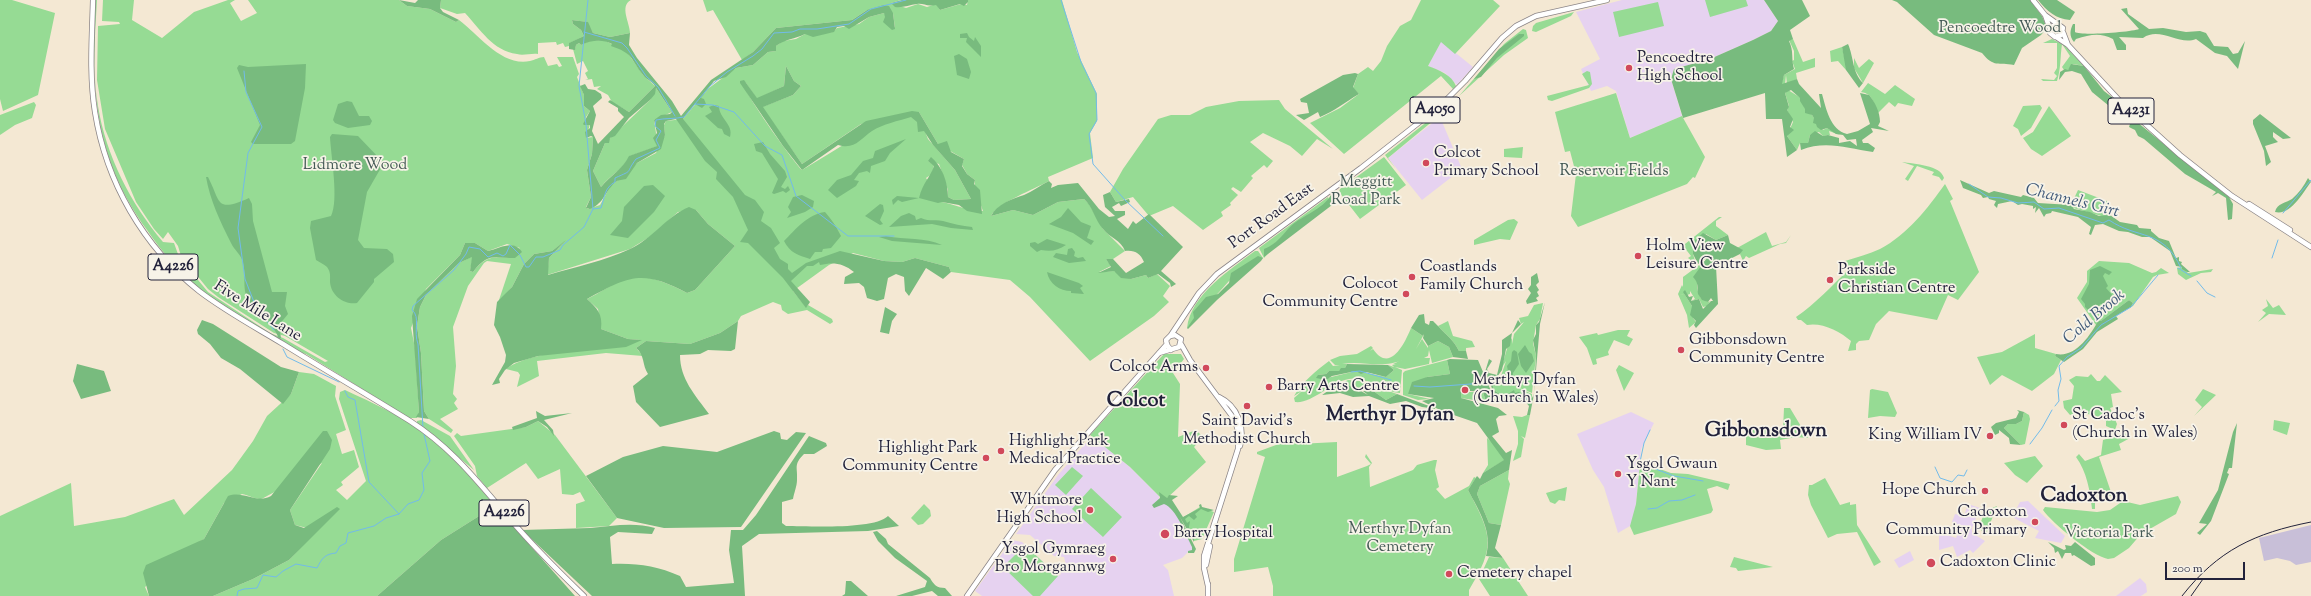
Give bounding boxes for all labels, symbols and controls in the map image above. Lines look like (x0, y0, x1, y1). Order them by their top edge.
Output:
park label: Pencoedtre Wood (1939, 19, 2061, 39)
place label: Pencoedtre High School (1637, 49, 1723, 87)
marker: Pencoedtre High School (1624, 63, 1634, 73)
road number: A4050 (1410, 97, 1460, 123)
road number: A4231 (2108, 98, 2154, 124)
place label: Colcot Primary School (1434, 144, 1539, 182)
park label: Lidmore Wood (303, 156, 407, 176)
marker: Colcot Primary School (1421, 158, 1431, 168)
park label: Reservoir Fields (1560, 162, 1668, 182)
park label: Meggitt Road Park (1331, 173, 1401, 211)
street label: Port Road East (1226, 180, 1318, 254)
water label: Channels Girt (2023, 180, 2121, 224)
place label: Holm View Leisure Centre (1646, 237, 1748, 275)
marker: Holm View Leisure Centre (1633, 251, 1643, 261)
road number: A4226 (148, 254, 198, 280)
place label: Coastlands Family Church (1420, 258, 1523, 296)
place label: Parkside Christian Centre (1838, 261, 1955, 299)
marker: Coastlands Family Church (1407, 272, 1417, 282)
place label: Colocot Community Centre (1262, 275, 1398, 313)
marker: Parkside Christian Centre (1825, 275, 1835, 285)
street label: Five Mile Lane (209, 277, 305, 347)
water label: Cold Brook (2060, 286, 2130, 350)
marker: Colocot Community Centre (1401, 289, 1411, 299)
place label: Gibbonsdown Community Centre (1689, 331, 1825, 369)
marker: Gibbonsdown Community Centre (1676, 345, 1686, 355)
place label: Colcot Arms (1110, 358, 1198, 378)
marker: Colcot Arms (1201, 363, 1211, 373)
place label: Merthyr Dyfan (Church in Wales) (1473, 371, 1599, 409)
place label: Barry Arts Centre (1277, 377, 1400, 397)
marker: Barry Arts Centre (1264, 382, 1274, 392)
marker: Merthyr Dyfan (Church in Wales) (1460, 385, 1470, 395)
district label: Colcot (1107, 391, 1165, 415)
marker: Saint David's Methodist Church (1242, 401, 1252, 411)
district label: Merthyr Dyfan (1326, 405, 1454, 429)
place label: St Cadoc's (Church in Wales) (2072, 406, 2198, 444)
place label: Saint David's Methodist Church (1183, 412, 1311, 450)
marker: St Cadoc's (Church in Wales) (2059, 420, 2069, 430)
district label: Gibbonsdown (1705, 421, 1827, 445)
place label: King William IV (1868, 426, 1982, 446)
marker: King William IV (1985, 431, 1995, 441)
place label: Highlight Park Medical Practice (1009, 432, 1121, 470)
place label: Highlight Park Community Centre (842, 439, 978, 477)
marker: Highlight Park Medical Practice (996, 446, 1006, 456)
marker: Highlight Park Community Centre (981, 453, 991, 463)
place label: Ysgol Gwaun Y Nant (1626, 455, 1718, 493)
marker: Ysgol Gwaun Y Nant (1613, 469, 1623, 479)
place label: Hope Church (1882, 481, 1977, 501)
marker: Hope Church (1980, 486, 1990, 496)
district label: Cadoxton (2041, 486, 2127, 510)
place label: Whitmore High School (996, 491, 1082, 529)
road number: A4226 (479, 500, 529, 526)
place label: Cadoxton Community Primary (1886, 503, 2027, 541)
marker: Whitmore High School (1085, 505, 1095, 515)
marker: Cadoxton Community Primary (2030, 517, 2040, 527)
park label: Merthyr Dyfan Cemetery (1349, 520, 1451, 558)
place label: Barry Hospital (1174, 524, 1273, 544)
park label: Victoria Park (2064, 524, 2154, 544)
marker: Barry Hospital (1159, 528, 1171, 540)
place label: Ysgol Gymraeg Bro Morgannwg (995, 540, 1105, 578)
place label: Cadoxton Clinic (1940, 553, 2056, 573)
marker: Ysgol Gymraeg Bro Morgannwg (1108, 554, 1118, 564)
scale bar (2167, 554, 2247, 580)
marker: Cadoxton Clinic (1925, 557, 1937, 569)
text: 200 m (2172, 560, 2203, 578)
place label: Cemetery chapel (1457, 564, 1572, 584)
marker: Cemetery chapel (1444, 569, 1454, 579)

